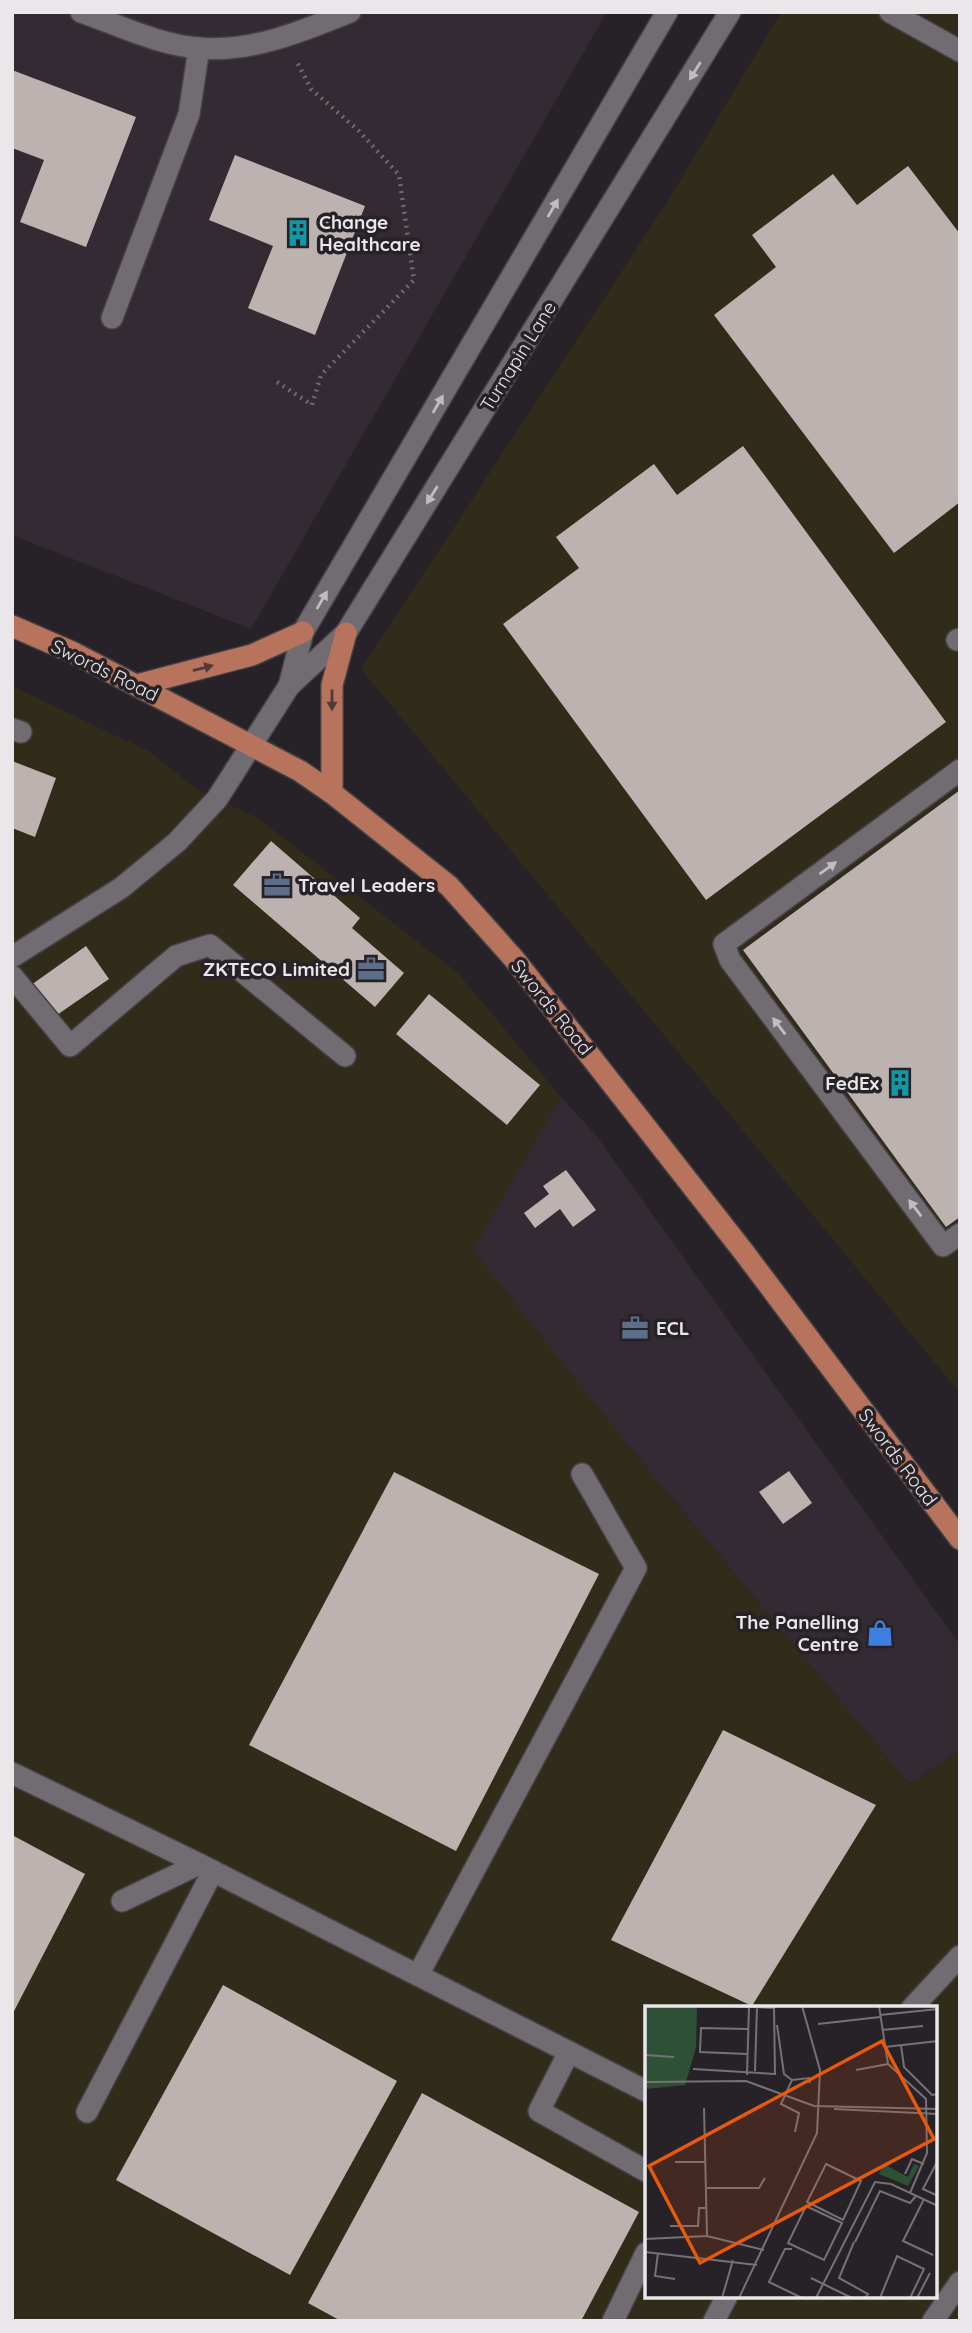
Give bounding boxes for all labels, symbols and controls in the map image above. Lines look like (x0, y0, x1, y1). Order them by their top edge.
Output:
one-way arrow (688, 61, 701, 80)
one-way arrow (547, 198, 559, 217)
place label: Change Healthcare (319, 210, 421, 256)
building icon: Change Healthcare (283, 218, 313, 248)
street label: Turnapin Lane (475, 297, 561, 415)
one-way arrow (431, 394, 444, 413)
one-way arrow (425, 486, 438, 505)
one-way arrow (316, 590, 328, 610)
street label: Swords Road (48, 634, 162, 706)
one-way arrow (192, 662, 214, 673)
one-way arrow (326, 689, 338, 711)
one-way arrow (819, 861, 837, 875)
office icon: Travel Leaders (262, 870, 292, 900)
place label: Travel Leaders (298, 873, 435, 897)
office icon: ZKTECO Limited (356, 954, 386, 984)
street label: Swords Road (506, 954, 598, 1060)
place label: ZKTECO Limited (203, 957, 350, 981)
one-way arrow (772, 1017, 786, 1035)
building icon: FedEx (885, 1068, 915, 1098)
place label: FedEx (825, 1071, 879, 1095)
one-way arrow (908, 1199, 922, 1217)
office icon: ECL (620, 1313, 650, 1343)
place label: ECL (656, 1316, 689, 1340)
street label: Swords Road (853, 1403, 943, 1511)
place label: The Panelling Centre (735, 1610, 859, 1656)
shop icon: The Panelling Centre (865, 1618, 895, 1648)
inset map (645, 2006, 937, 2298)

